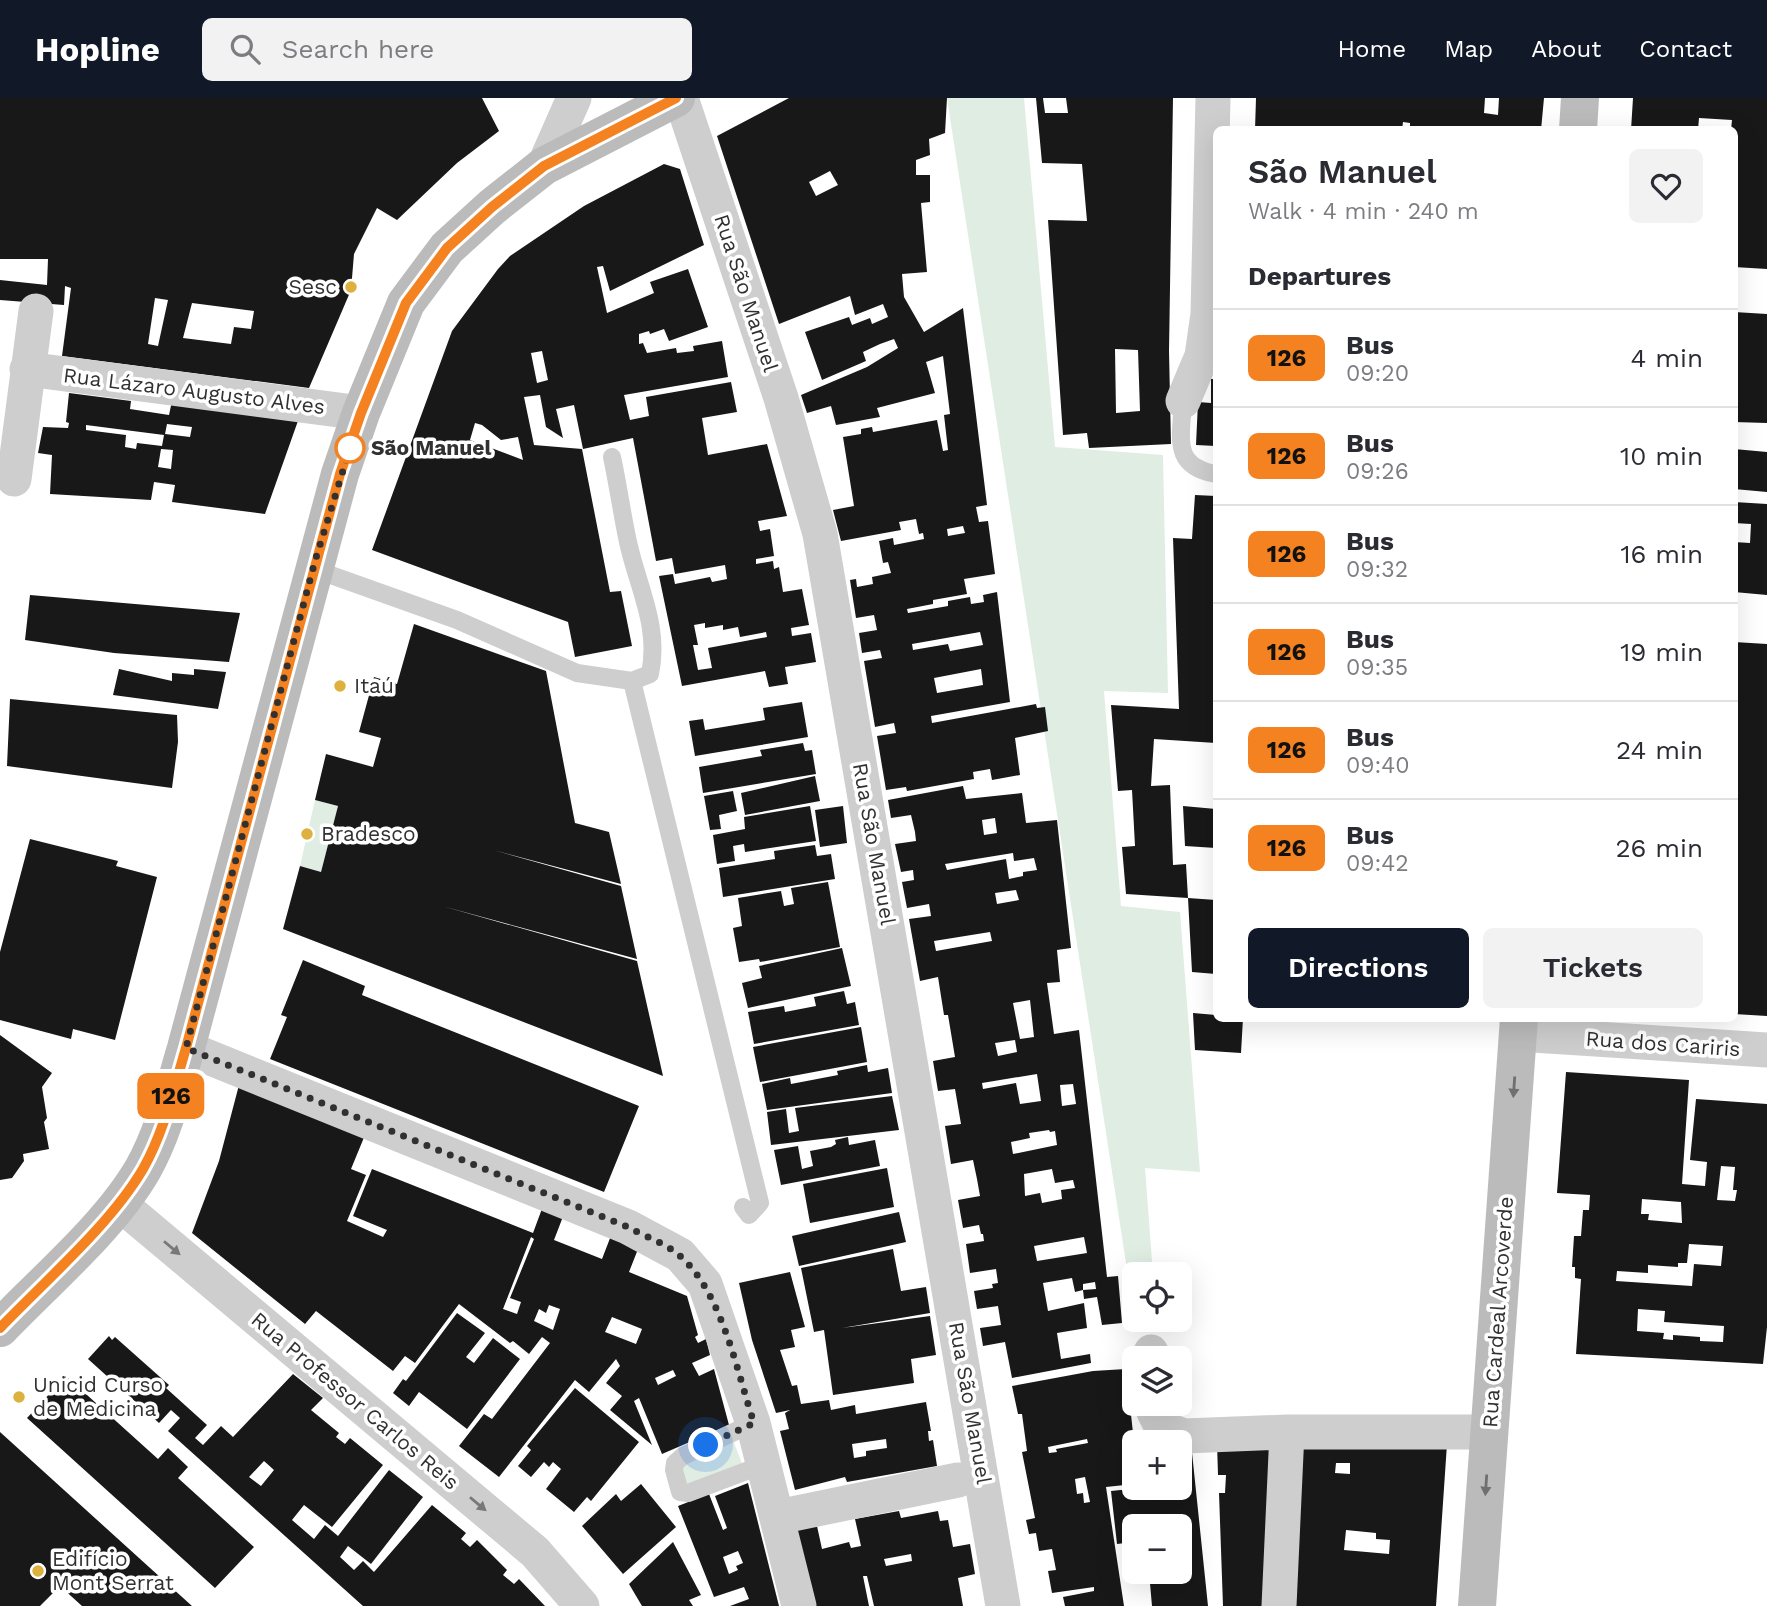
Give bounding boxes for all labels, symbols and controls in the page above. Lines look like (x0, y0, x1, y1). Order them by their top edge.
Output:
search box (202, 18, 692, 81)
text: Hopline (35, 30, 160, 69)
icon: search (226, 30, 264, 68)
text: Search here (282, 34, 434, 64)
text: Home (1338, 35, 1406, 63)
text: Map (1444, 35, 1493, 63)
text: About (1531, 35, 1601, 63)
text: Contact (1639, 35, 1732, 63)
button: heart (1629, 149, 1703, 223)
text: São Manuel (1248, 152, 1436, 191)
text: Walk · 4 min · 240 m (1248, 198, 1479, 225)
street label: Rua São Manuel (709, 211, 784, 375)
text: Departures (1248, 261, 1391, 291)
place label: Sesc (289, 274, 337, 299)
marker: Sesc (343, 279, 359, 295)
text: Bus (1346, 330, 1394, 360)
text: 4 min (1630, 343, 1703, 373)
text: 126 (1267, 344, 1306, 372)
text: 09:20 (1346, 360, 1409, 387)
street label: Rua Lázaro Augusto Alves (62, 362, 326, 419)
text: Bus (1346, 428, 1394, 458)
marker: São Manuel (335, 433, 365, 463)
place label: São Manuel (371, 435, 492, 460)
text: 10 min (1620, 441, 1703, 471)
text: 126 (1267, 442, 1306, 470)
text: 09:26 (1346, 458, 1409, 485)
text: Bus (1346, 526, 1394, 556)
text: 16 min (1620, 539, 1703, 569)
text: 126 (1267, 540, 1306, 568)
text: 09:32 (1346, 556, 1408, 583)
text: Bus (1346, 624, 1394, 654)
text: 19 min (1620, 637, 1703, 667)
text: 126 (1267, 638, 1306, 666)
text: 09:35 (1346, 654, 1408, 681)
place label: Itaú (354, 673, 394, 698)
marker: Itaú (332, 678, 348, 694)
text: Bus (1346, 722, 1394, 752)
text: 24 min (1616, 735, 1703, 765)
text: 126 (1267, 736, 1306, 764)
text: 09:40 (1346, 752, 1410, 779)
street label: Rua São Manuel (848, 761, 901, 928)
text: Bus (1346, 820, 1394, 850)
place label: Bradesco (321, 821, 416, 846)
marker: Bradesco (299, 826, 315, 842)
text: 26 min (1615, 833, 1703, 863)
text: 126 (1267, 834, 1306, 862)
text: 09:42 (1346, 850, 1409, 877)
button: Directions (1248, 928, 1469, 1008)
button: Tickets (1483, 928, 1703, 1008)
street label: Rua dos Cariris (1585, 1026, 1741, 1061)
line badge: 126 (131, 1073, 211, 1119)
one-way arrow (1508, 1076, 1519, 1098)
text: 126 (151, 1082, 191, 1110)
street label: Rua Cardeal Arcoverde (1477, 1195, 1518, 1429)
one-way arrow (164, 1240, 181, 1255)
map controls (1122, 1262, 1192, 1584)
button: locate (1122, 1262, 1192, 1332)
street label: Rua Professor Carlos Reis (246, 1306, 464, 1495)
street label: Rua São Manuel (944, 1320, 997, 1487)
button: layers (1122, 1346, 1192, 1416)
place label: Unicid Curso de Medicina (33, 1372, 163, 1421)
marker: Unicid Curso de Medicina (11, 1389, 27, 1405)
your location (688, 1427, 723, 1462)
button: + (1122, 1430, 1192, 1500)
one-way arrow (1480, 1474, 1491, 1496)
one-way arrow (470, 1496, 487, 1511)
button: − (1122, 1514, 1192, 1584)
place label: Edifício Mont Serrat (52, 1546, 174, 1595)
marker: Edifício Mont Serrat (30, 1563, 46, 1579)

